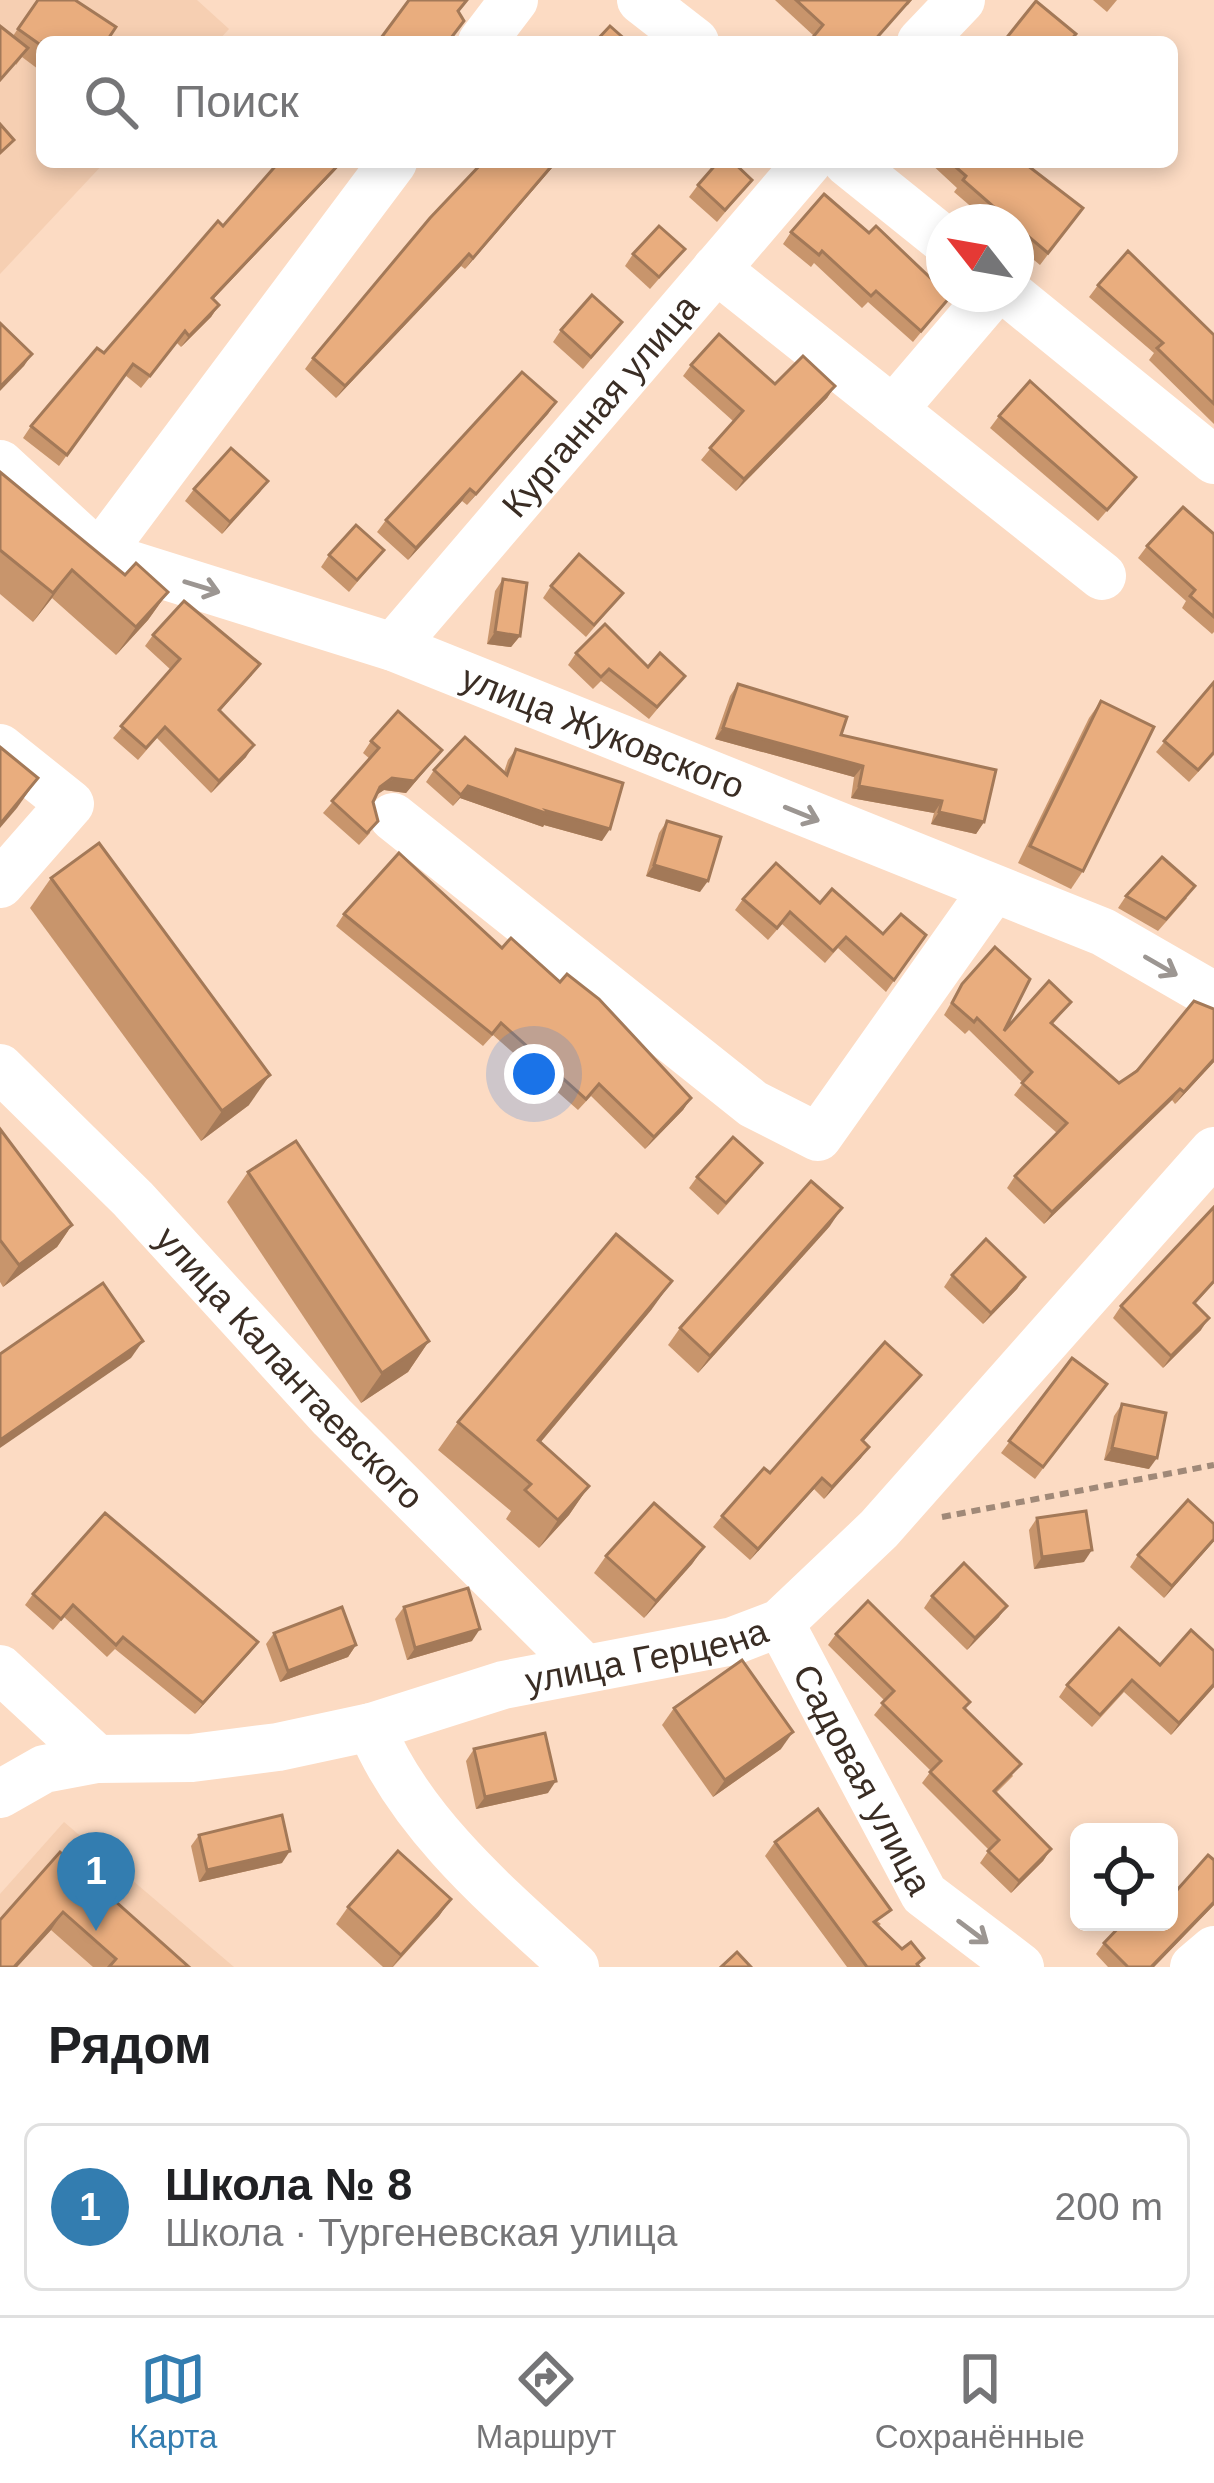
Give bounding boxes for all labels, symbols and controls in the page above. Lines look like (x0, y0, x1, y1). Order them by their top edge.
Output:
search box (36, 36, 1178, 168)
icon: search (78, 69, 144, 135)
text: Поиск (174, 76, 299, 127)
north arrow (926, 204, 1034, 312)
street label: Курганная улица (493, 285, 707, 525)
one-way arrow (182, 578, 220, 600)
street label: улица Жуковского (456, 656, 751, 807)
one-way arrow (783, 804, 820, 826)
one-way arrow (1143, 954, 1178, 978)
your location (504, 1044, 564, 1104)
street label: улица Калантаевского (148, 1218, 432, 1517)
street label: улица Герцена (522, 1609, 774, 1701)
street label: Садовая улица (785, 1657, 941, 1902)
map controls (1070, 1823, 1178, 1931)
button: locate (1070, 1823, 1178, 1931)
pin: 1 (57, 1832, 135, 1931)
one-way arrow (956, 1918, 989, 1944)
text: Рядом (48, 2017, 212, 2074)
text: Школа № 8 (165, 2159, 412, 2210)
text: 1 (79, 2185, 101, 2228)
text: 200 m (1055, 2185, 1163, 2228)
text: Школа · Тургеневская улица (165, 2211, 677, 2254)
tab: Карта (129, 2346, 217, 2456)
tab: Маршрут (476, 2346, 616, 2456)
tab: Сохранённые (875, 2346, 1085, 2456)

